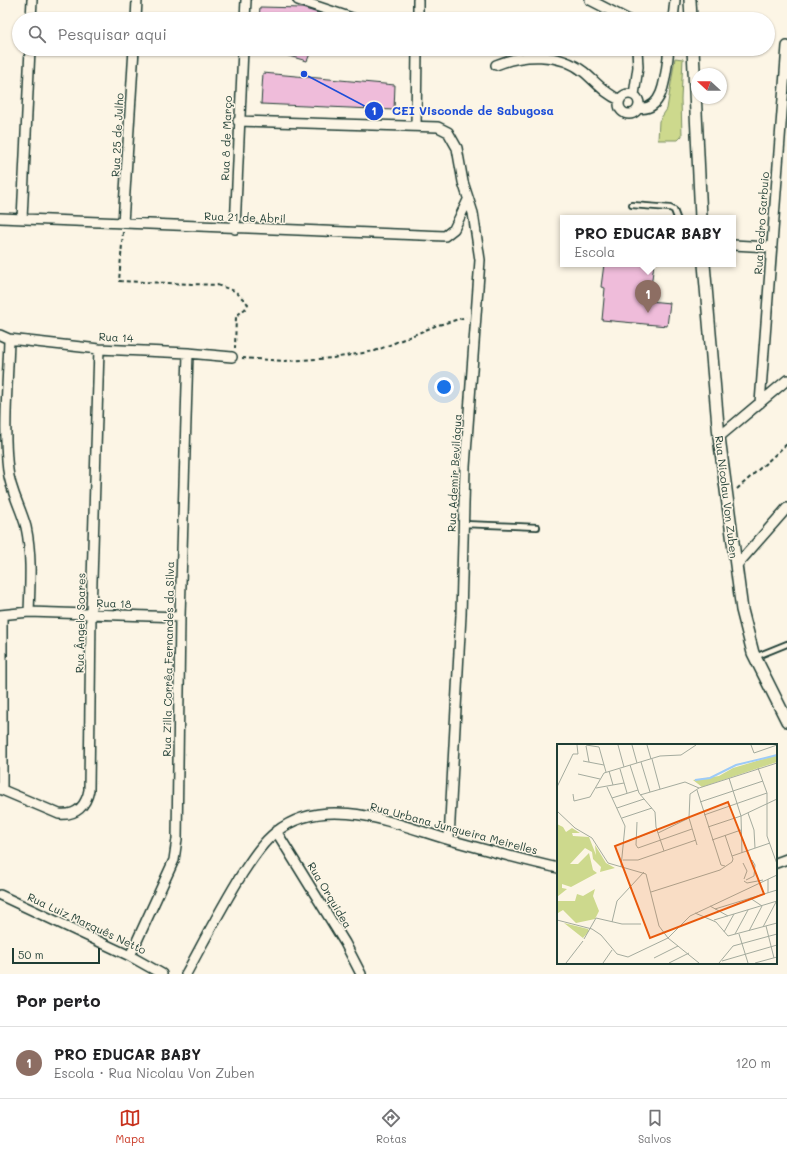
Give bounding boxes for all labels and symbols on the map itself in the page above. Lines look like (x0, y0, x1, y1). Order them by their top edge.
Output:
north arrow (691, 68, 727, 104)
street label: Rua 25 de Julho (107, 92, 127, 178)
street label: Rua 8 de Março (217, 95, 235, 181)
callout: CEI Visconde de Sabugosa (364, 99, 562, 123)
text: 1 (371, 102, 377, 118)
text: CEI Visconde de Sabugosa (392, 102, 554, 118)
street label: Rua Pedro Garbuio (750, 171, 772, 275)
street label: Rua 21 de Abril (204, 208, 286, 226)
pin: 1 (635, 280, 661, 313)
street label: Rua 14 (98, 329, 134, 345)
your location (434, 377, 454, 397)
street label: Rua Ademir Beviláqua (443, 413, 465, 532)
street label: Rua Nicolau Von Zuben (712, 435, 742, 559)
street label: Rua Zilla Corrêa Fernandes da Silva (159, 561, 177, 757)
street label: Rua Ângelo Soares (72, 573, 88, 673)
street label: Rua 18 (96, 595, 132, 611)
inset map (557, 744, 777, 964)
street label: Rua Urbana Junqueira Meirelles (369, 798, 539, 858)
street label: Rua Orquidea (304, 859, 356, 931)
street label: Rua Luiz Marquês Netto (25, 889, 149, 957)
scale bar (12, 946, 100, 965)

